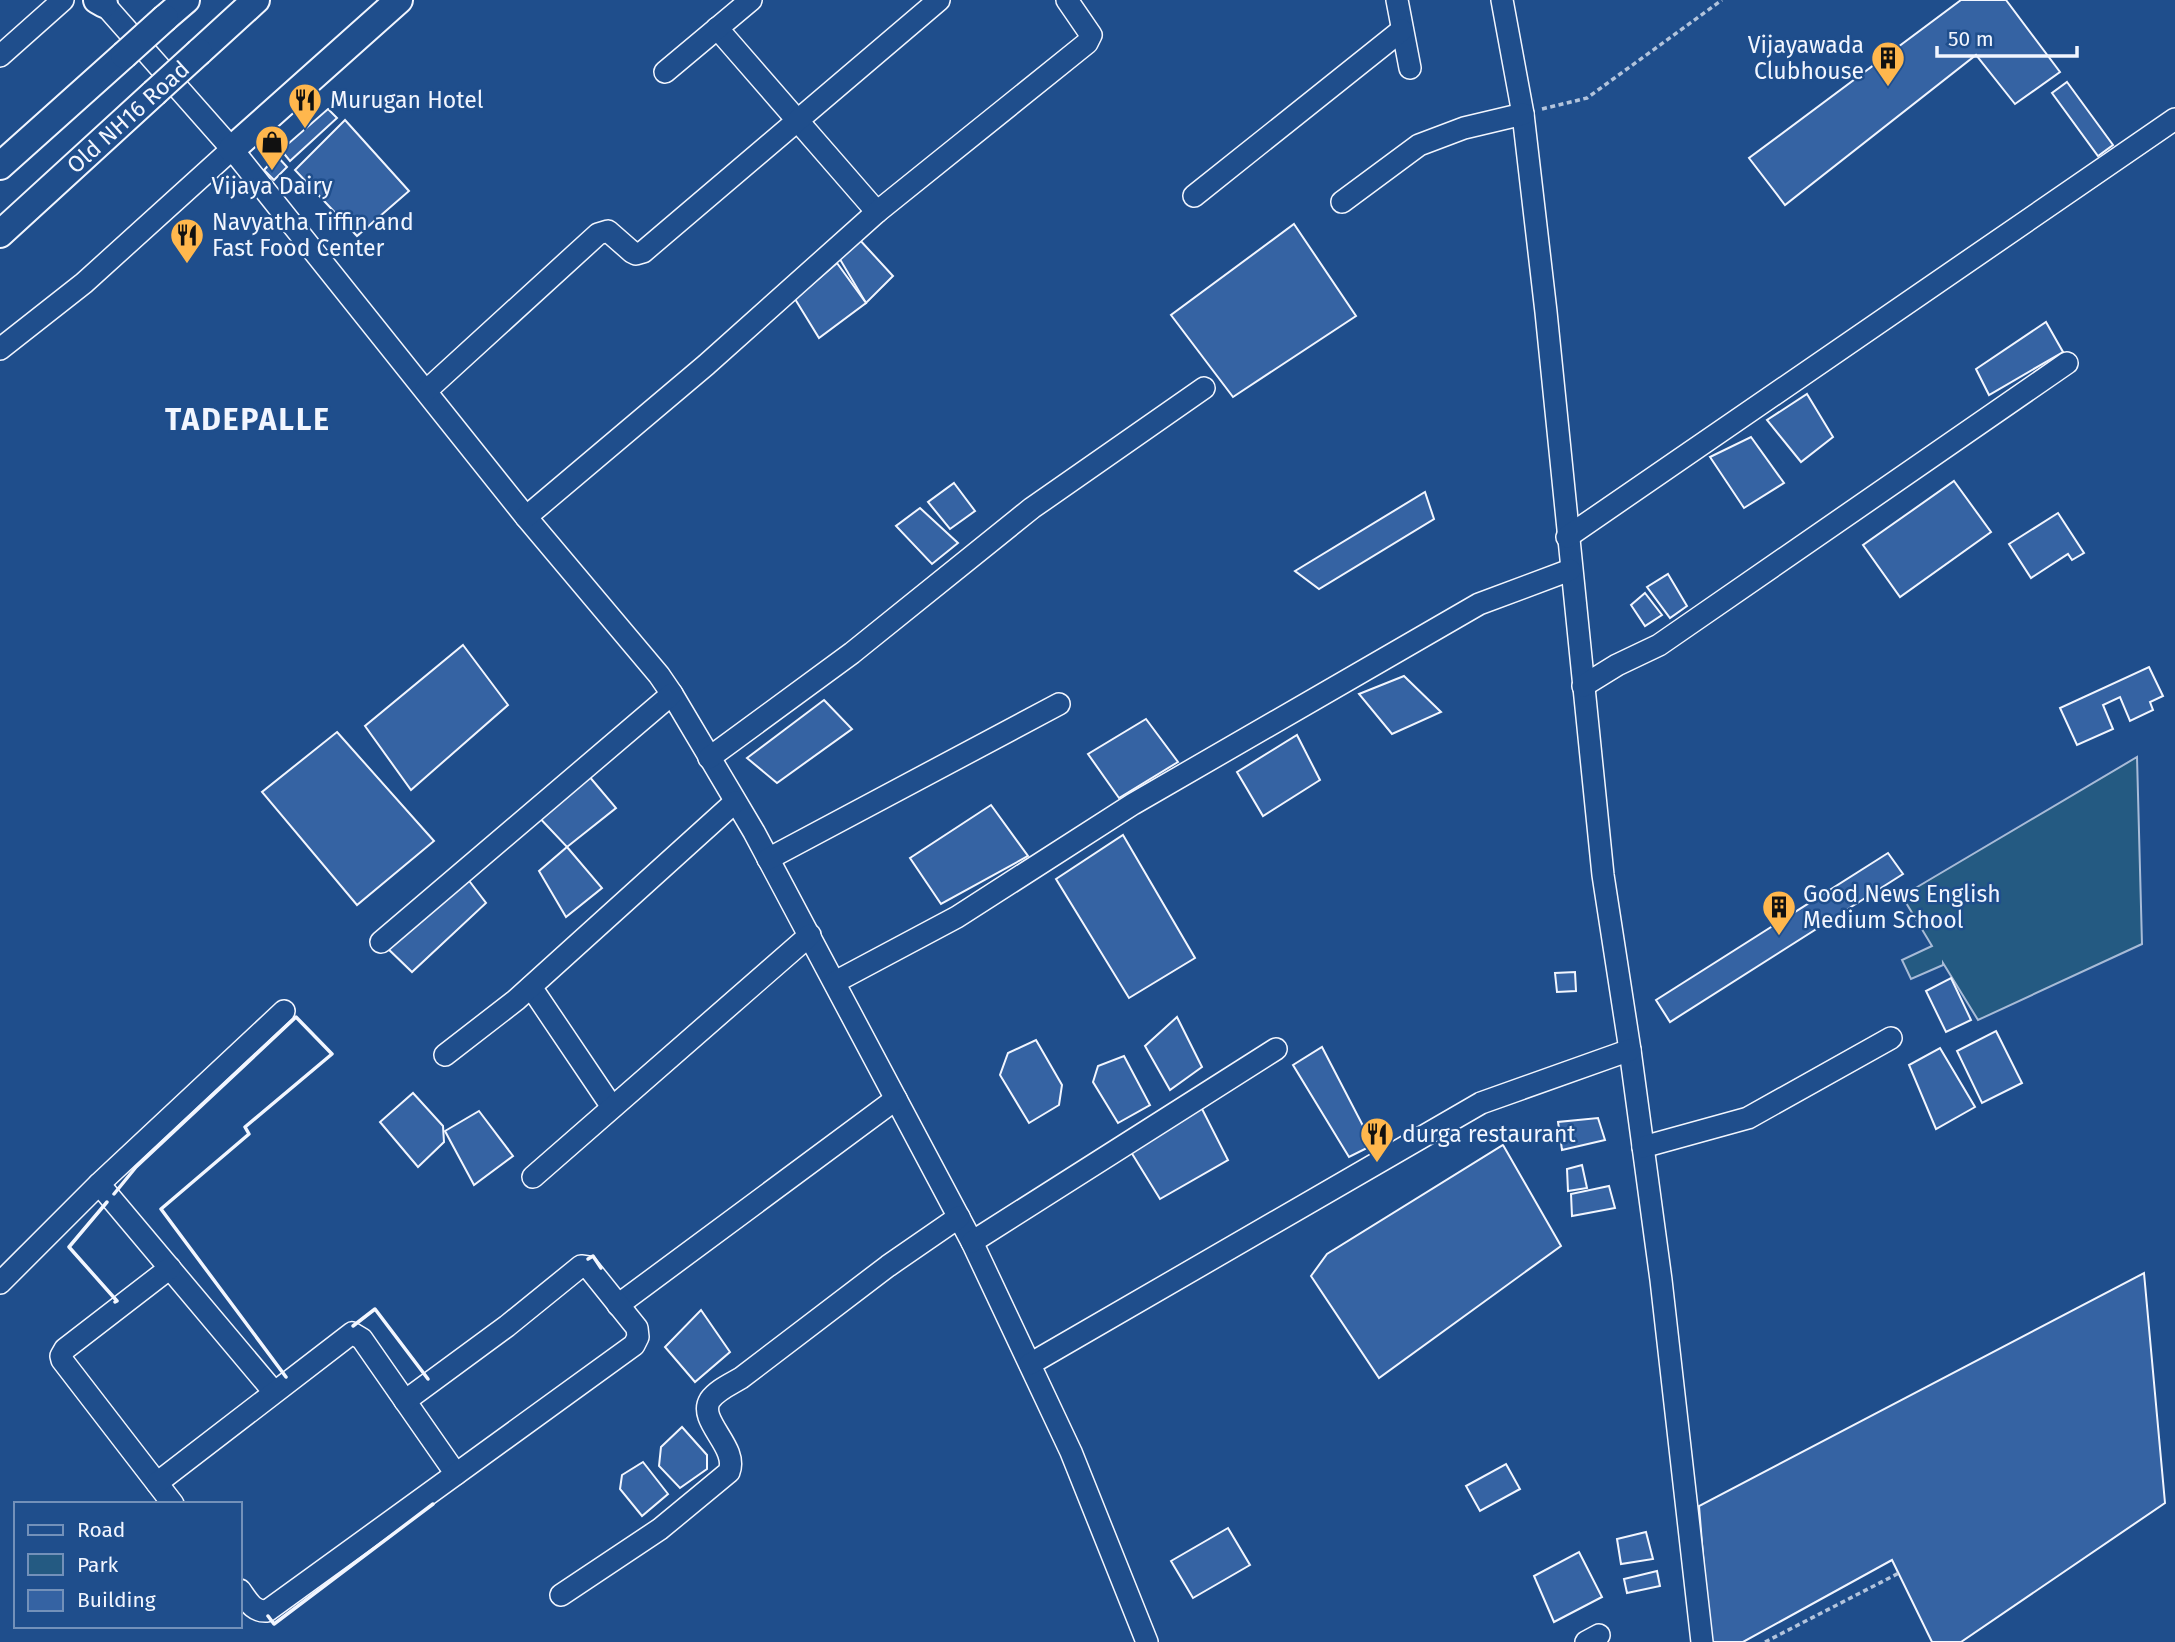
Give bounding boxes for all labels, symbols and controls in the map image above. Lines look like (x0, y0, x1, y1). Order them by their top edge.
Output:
scale bar (1937, 14, 2077, 58)
text: 50 m (1948, 26, 1994, 52)
place label: Vijayawada Clubhouse (1748, 31, 1864, 85)
building icon: Vijayawada Clubhouse (1869, 39, 1907, 88)
street label: Old NH16 Road (61, 55, 195, 179)
restaurant icon: Murugan Hotel (286, 81, 324, 130)
place label: Murugan Hotel (330, 86, 484, 114)
shop icon: Vijaya Dairy (253, 123, 291, 172)
place label: Vijaya Dairy (211, 172, 333, 200)
place label: Navyatha Tiffin and Fast Food Center (212, 208, 414, 262)
restaurant icon: Navyatha Tiffin and Fast Food Center (168, 216, 206, 265)
district label: TADEPALLE (165, 402, 331, 438)
place label: Good News English Medium School (1803, 880, 2001, 934)
building icon: Good News English Medium School (1760, 888, 1798, 937)
restaurant icon: durga restaurant (1358, 1115, 1396, 1164)
place label: durga restaurant (1402, 1120, 1576, 1148)
legend (14, 1502, 242, 1628)
text: Road (77, 1517, 125, 1543)
text: Park (77, 1552, 119, 1578)
text: Building (77, 1587, 156, 1613)

